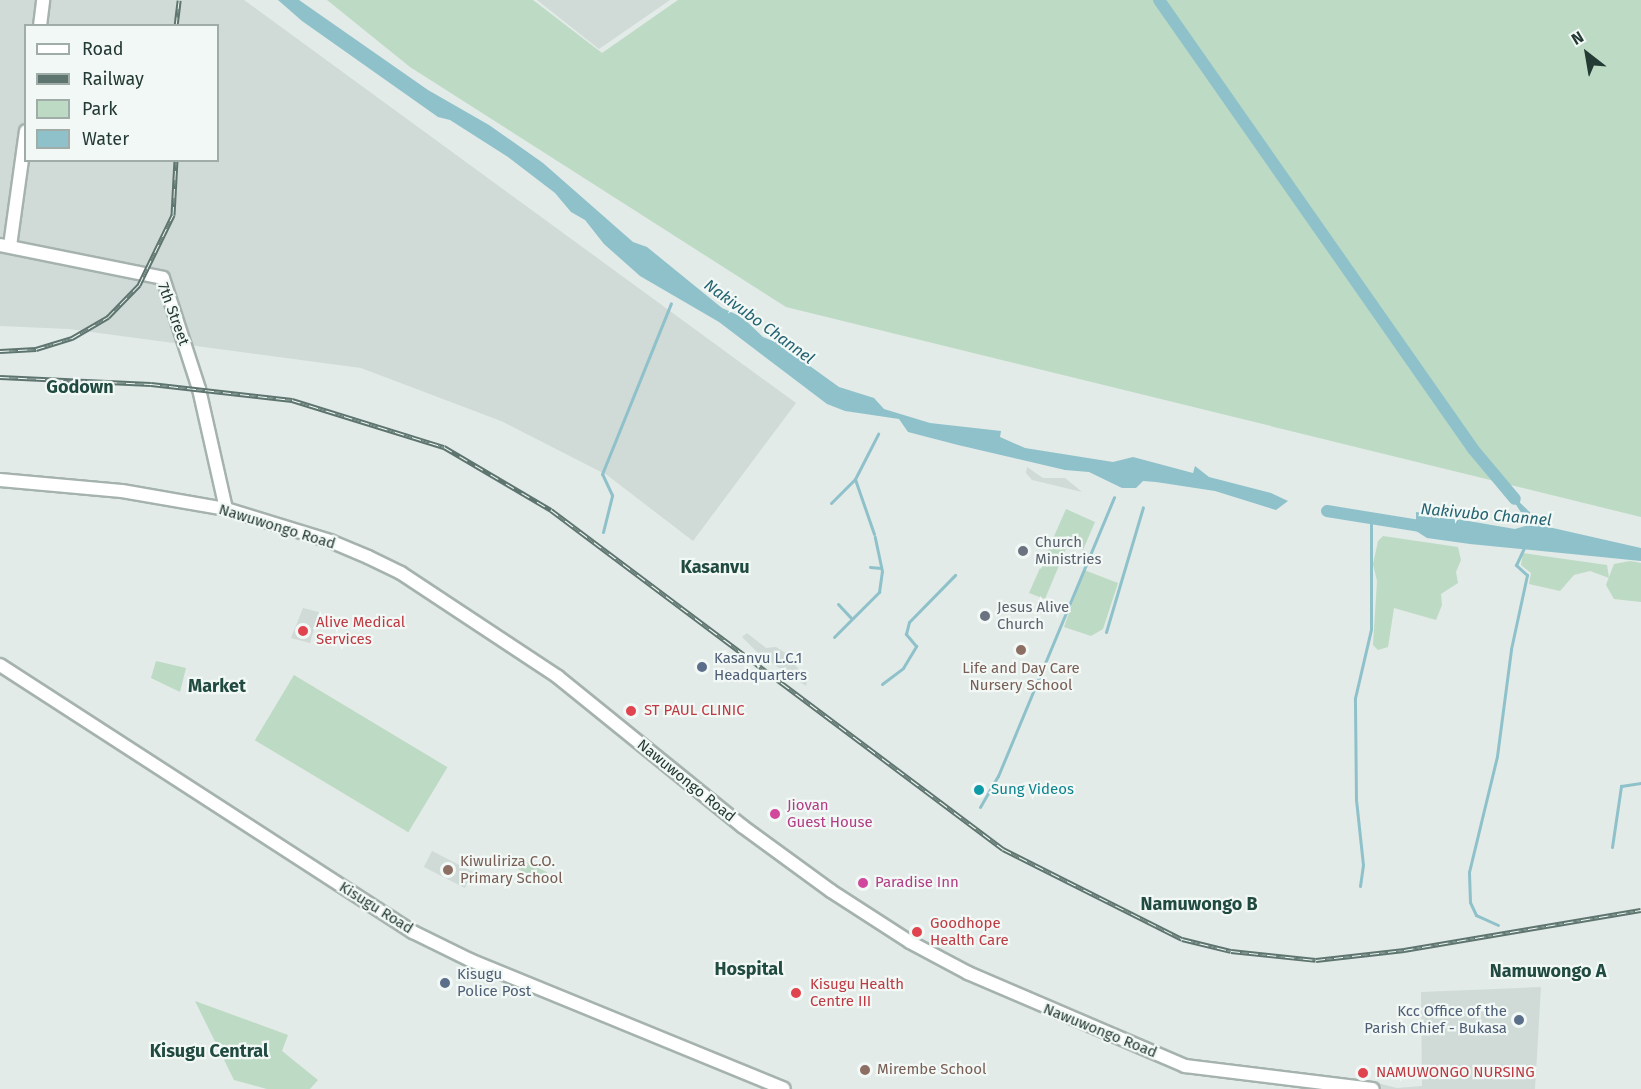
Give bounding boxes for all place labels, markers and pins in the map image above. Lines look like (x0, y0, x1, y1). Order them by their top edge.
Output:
place label: Church Ministries (1035, 533, 1102, 568)
marker: Church Ministries (1016, 544, 1030, 558)
place label: Jesus Alive Church (997, 598, 1069, 633)
marker: Jesus Alive Church (978, 609, 992, 623)
place label: Alive Medical Services (316, 613, 405, 648)
marker: Alive Medical Services (294, 622, 312, 640)
marker: Life and Day Care Nursery School (1014, 643, 1028, 657)
place label: Kasanvu L.C.1 Headquarters (714, 649, 807, 684)
place label: Life and Day Care Nursery School (962, 659, 1080, 694)
marker: Kasanvu L.C.1 Headquarters (695, 660, 709, 674)
marker: ST PAUL CLINIC (622, 702, 640, 720)
place label: ST PAUL CLINIC (644, 702, 745, 720)
place label: Sung Videos (991, 781, 1074, 799)
marker: Sung Videos (972, 783, 986, 797)
place label: Jiovan Guest House (787, 796, 873, 831)
marker: Jiovan Guest House (768, 807, 782, 821)
place label: Kiwuliriza C.O. Primary School (460, 852, 563, 887)
marker: Kiwuliriza C.O. Primary School (441, 863, 455, 877)
place label: Paradise Inn (875, 874, 959, 892)
marker: Paradise Inn (856, 876, 870, 890)
place label: Goodhope Health Care (930, 914, 1009, 949)
marker: Goodhope Health Care (908, 923, 926, 941)
place label: Kisugu Police Post (457, 965, 531, 1000)
place label: Kisugu Health Centre III (810, 975, 904, 1010)
marker: Kisugu Police Post (438, 976, 452, 990)
marker: Kisugu Health Centre III (787, 984, 805, 1002)
place label: Kcc Office of the Parish Chief - Bukasa (1364, 1002, 1507, 1037)
marker: Kcc Office of the Parish Chief - Bukasa (1512, 1013, 1526, 1027)
place label: Mirembe School (877, 1061, 986, 1079)
marker: Mirembe School (858, 1063, 872, 1077)
marker: NAMUWONGO NURSING (1354, 1064, 1372, 1082)
place label: NAMUWONGO NURSING (1376, 1064, 1535, 1082)

